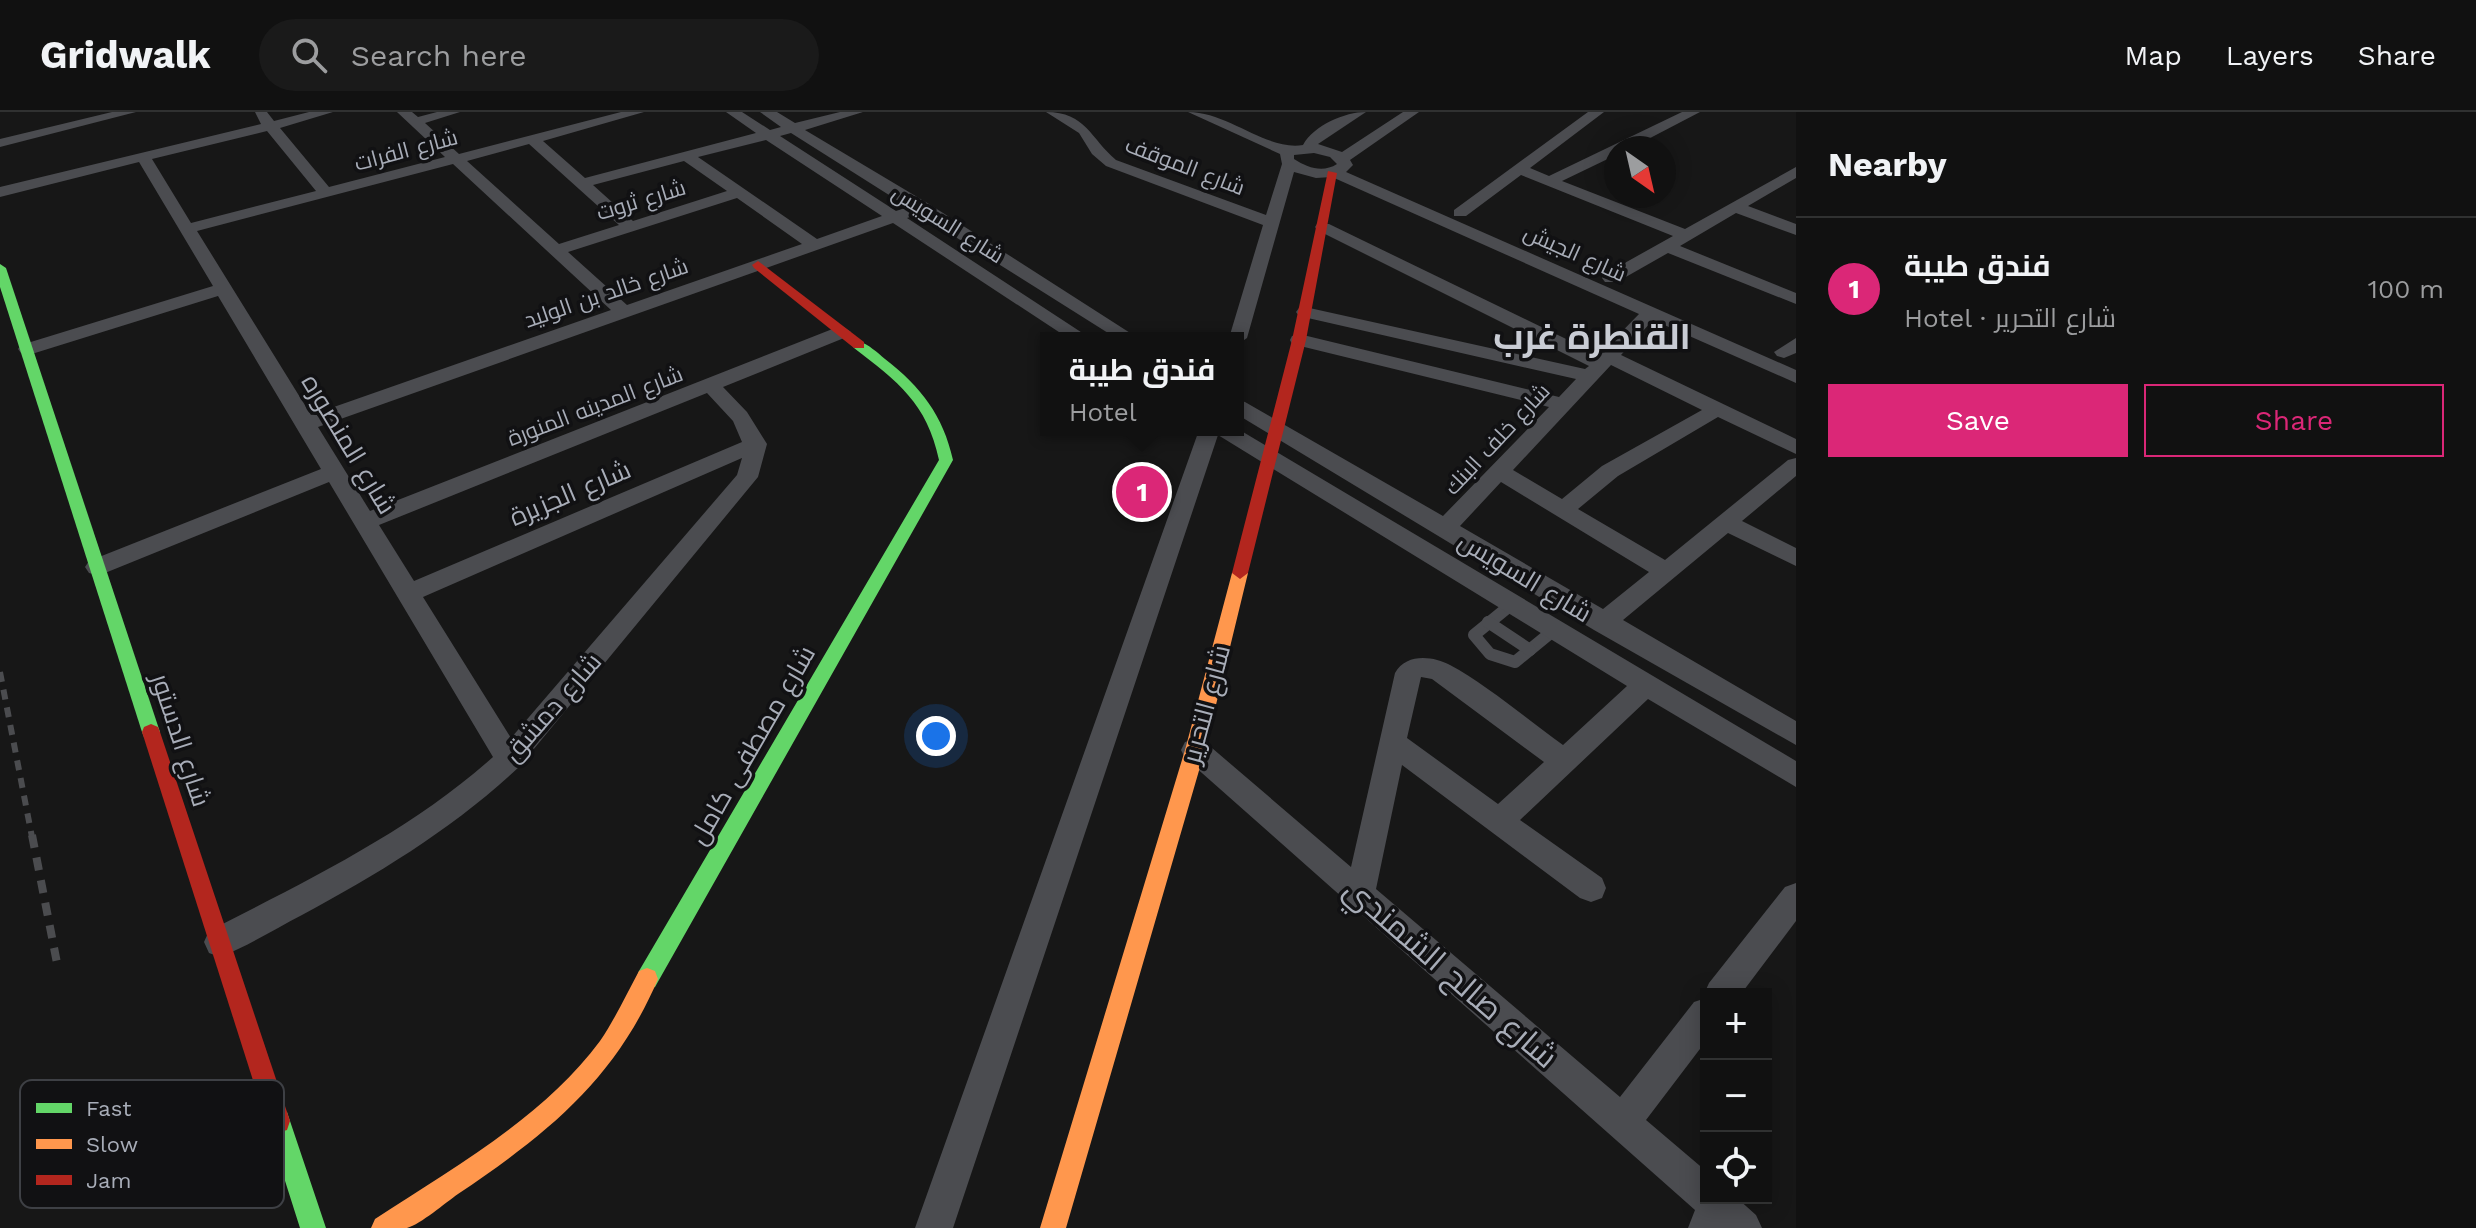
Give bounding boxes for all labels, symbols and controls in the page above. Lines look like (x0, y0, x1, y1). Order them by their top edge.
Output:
search box (259, 19, 819, 91)
text: Gridwalk (40, 33, 211, 77)
icon: search (287, 33, 331, 77)
text: Search here (351, 38, 527, 73)
text: Map (2125, 39, 2182, 72)
text: Layers (2226, 39, 2314, 72)
text: Share (2358, 39, 2436, 72)
street label: شارع الفرات (352, 124, 461, 178)
street label: شارع الموقف (1121, 132, 1248, 202)
north arrow (1604, 136, 1676, 208)
text: Nearby (1828, 144, 1947, 184)
street label: شارع ثروت (593, 175, 689, 227)
street label: شارع السويس (886, 180, 1008, 270)
street label: شارع الجيش (1519, 219, 1630, 288)
text: فندق طيبة (1904, 248, 2051, 283)
street label: شارع خالد بن الوليد (521, 253, 692, 335)
text: 1 (1848, 274, 1860, 304)
text: 100 m (2368, 274, 2444, 304)
text: Hotel · شارع التحرير (1904, 303, 2116, 333)
district label: القنطرة غرب (1493, 316, 1691, 358)
popup (1040, 332, 1244, 436)
text: فندق طيبة (1069, 352, 1215, 387)
street label: شارع المدينه المنورة (504, 361, 687, 453)
street label: شارع المنصوره (294, 369, 402, 520)
street label: شارع خلف البنك (1439, 378, 1556, 501)
button: Save (1828, 384, 2128, 457)
button: Share (2144, 384, 2444, 457)
text: Hotel (1069, 397, 1137, 427)
street label: شارع الجزيرة (505, 454, 636, 534)
pin: 1 (1116, 462, 1168, 522)
street label: شارع السويس (1452, 525, 1597, 630)
street label: شارع مصطفى كامل (683, 640, 823, 851)
street label: شارع التحرير (1175, 642, 1238, 769)
street label: شارع دمشق (497, 647, 609, 769)
street label: شارع الدستور (143, 668, 217, 811)
your location (916, 716, 956, 756)
street label: شارع صالح الشمندي (1333, 870, 1565, 1080)
map controls (1700, 988, 1772, 1204)
button: + (1700, 988, 1772, 1060)
button: − (1700, 1060, 1772, 1132)
legend (20, 1080, 284, 1208)
text: Fast (86, 1096, 132, 1121)
text: Slow (86, 1132, 138, 1157)
button: locate (1700, 1132, 1772, 1204)
text: Jam (86, 1168, 131, 1193)

